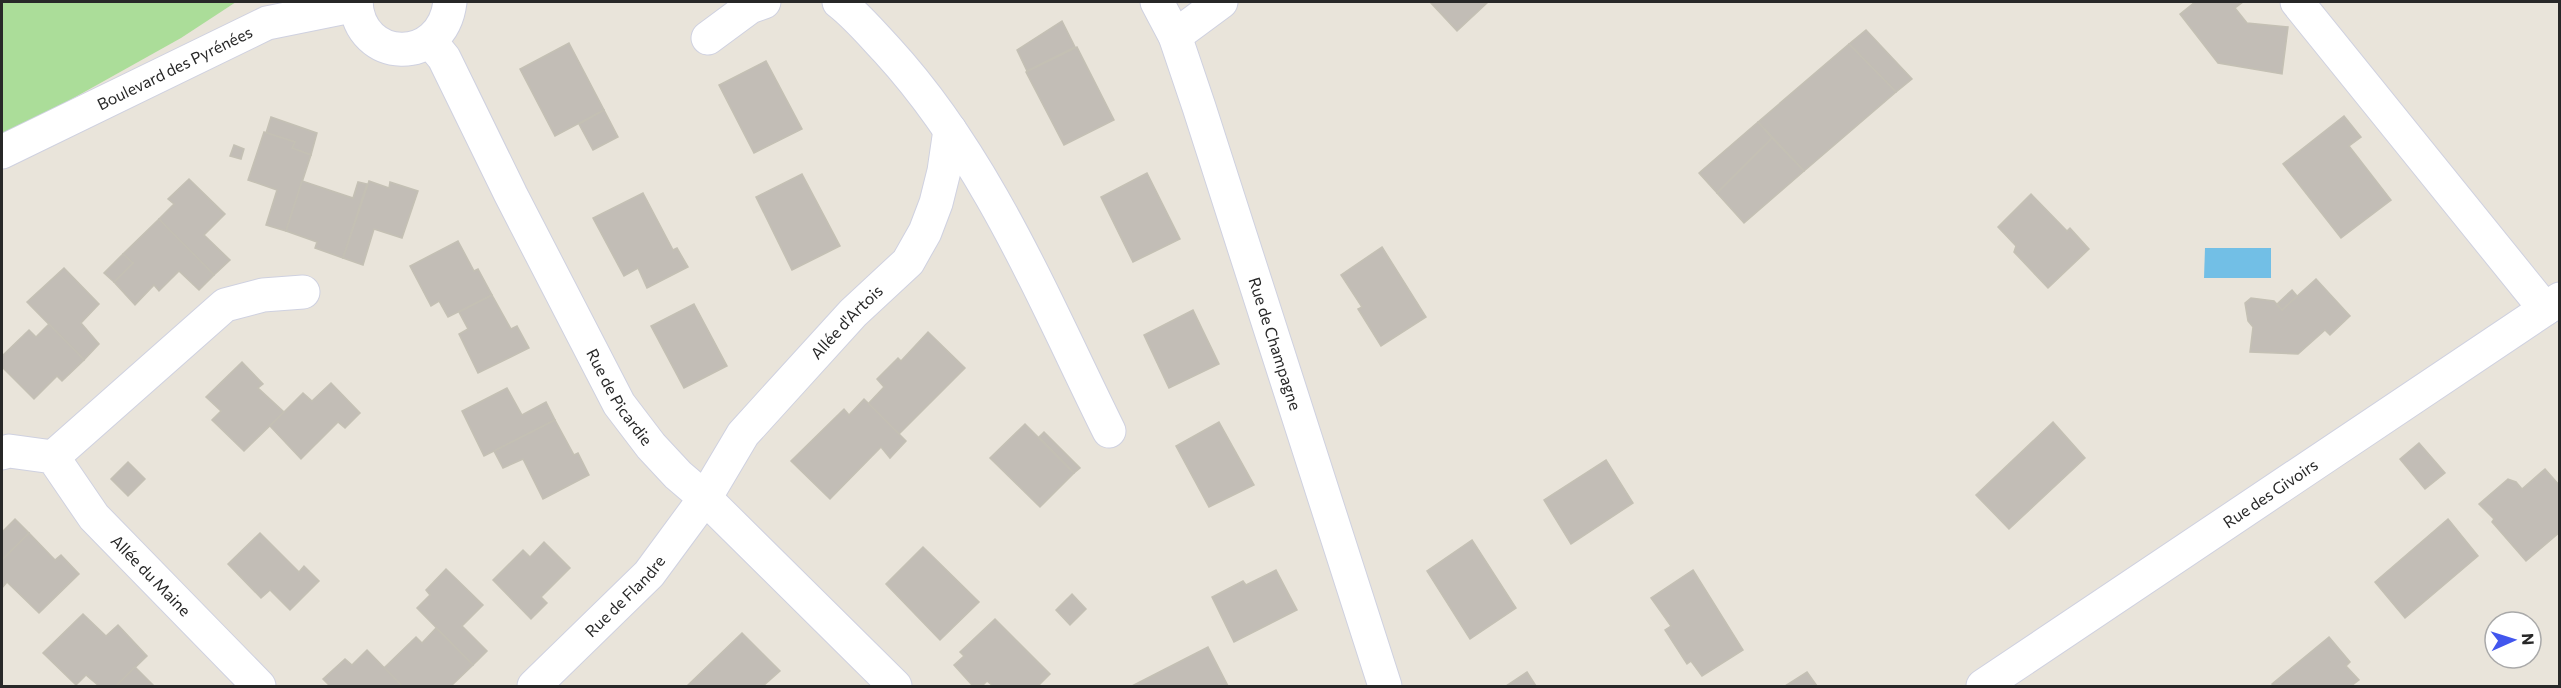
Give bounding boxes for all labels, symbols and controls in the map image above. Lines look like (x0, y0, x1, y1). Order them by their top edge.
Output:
street label: Boulevard des Pyrénées (94, 22, 255, 113)
street label: Rue de Champagne (1245, 275, 1306, 412)
street label: Allée d'Artois (806, 281, 886, 363)
street label: Rue de Picardie (583, 345, 657, 449)
street label: Rue des Givoirs (2219, 454, 2321, 531)
street label: Allée du Maine (108, 531, 195, 620)
street label: Rue de Flandre (581, 551, 669, 640)
north arrow (2483, 610, 2543, 670)
text: N (2519, 633, 2538, 646)

